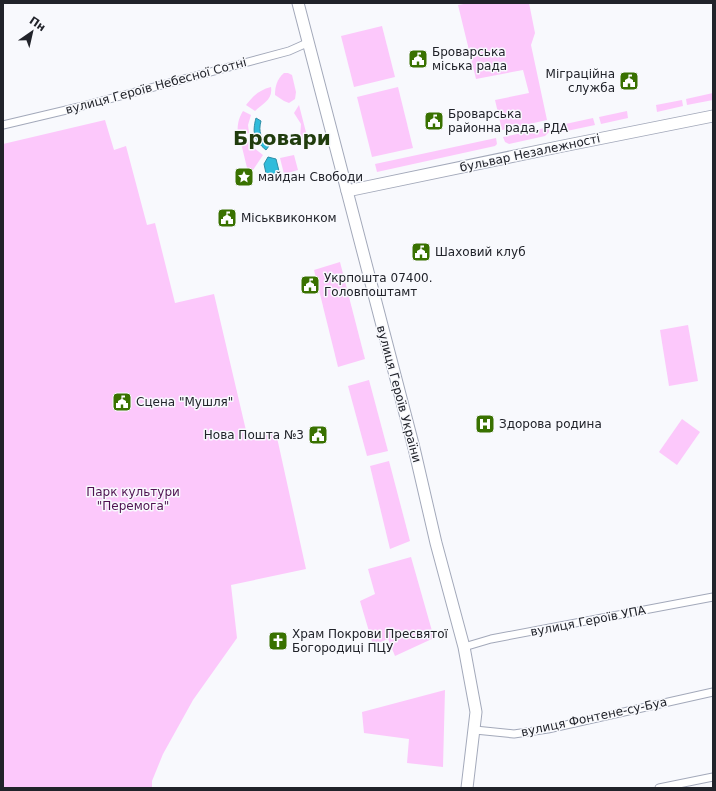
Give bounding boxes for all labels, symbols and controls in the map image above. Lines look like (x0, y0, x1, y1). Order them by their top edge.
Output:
north arrow (12, 12, 52, 52)
text: Пн (27, 14, 48, 34)
place label: Броварська міська рада (432, 45, 507, 73)
public building icon: Броварська міська рада (407, 48, 429, 70)
street label: вулиця Героїв Небесної Сотні (64, 55, 248, 117)
place label: Міграційна служба (546, 67, 615, 95)
public building icon: Міграційна служба (618, 70, 640, 92)
place label: Броварська районна рада, РДА (448, 107, 569, 135)
public building icon: Броварська районна рада, РДА (423, 110, 445, 132)
district label: Бровари (233, 126, 331, 150)
street label: бульвар Незалежності (459, 131, 601, 175)
place icon: майдан Свободи (233, 166, 255, 188)
place label: майдан Свободи (258, 170, 363, 184)
public building icon: Міськвиконком (216, 207, 238, 229)
place label: Міськвиконком (241, 211, 337, 225)
public building icon: Шаховий клуб (410, 241, 432, 263)
place label: Шаховий клуб (435, 245, 526, 259)
place label: Укрпошта 07400. Головпоштамт (324, 271, 433, 299)
public building icon: Укрпошта 07400. Головпоштамт (299, 274, 321, 296)
street label: вулиця Героїв України (374, 324, 424, 464)
public building icon: Сцена "Мушля" (111, 391, 133, 413)
place label: Сцена "Мушля" (136, 395, 233, 409)
hospital icon: Здорова родина (474, 413, 496, 435)
place label: Здорова родина (499, 417, 602, 431)
public building icon: Нова Пошта №3 (307, 424, 329, 446)
place label: Нова Пошта №3 (204, 428, 304, 442)
park label: Парк культури "Перемога" (86, 485, 180, 513)
street label: вулиця Героїв УПА (529, 603, 648, 639)
place label: Храм Покрови Пресвятої Богородиці ПЦУ (292, 627, 449, 655)
church icon: Храм Покрови Пресвятої Богородиці ПЦУ (267, 630, 289, 652)
street label: вулиця Фонтене-су-Буа (520, 695, 668, 739)

